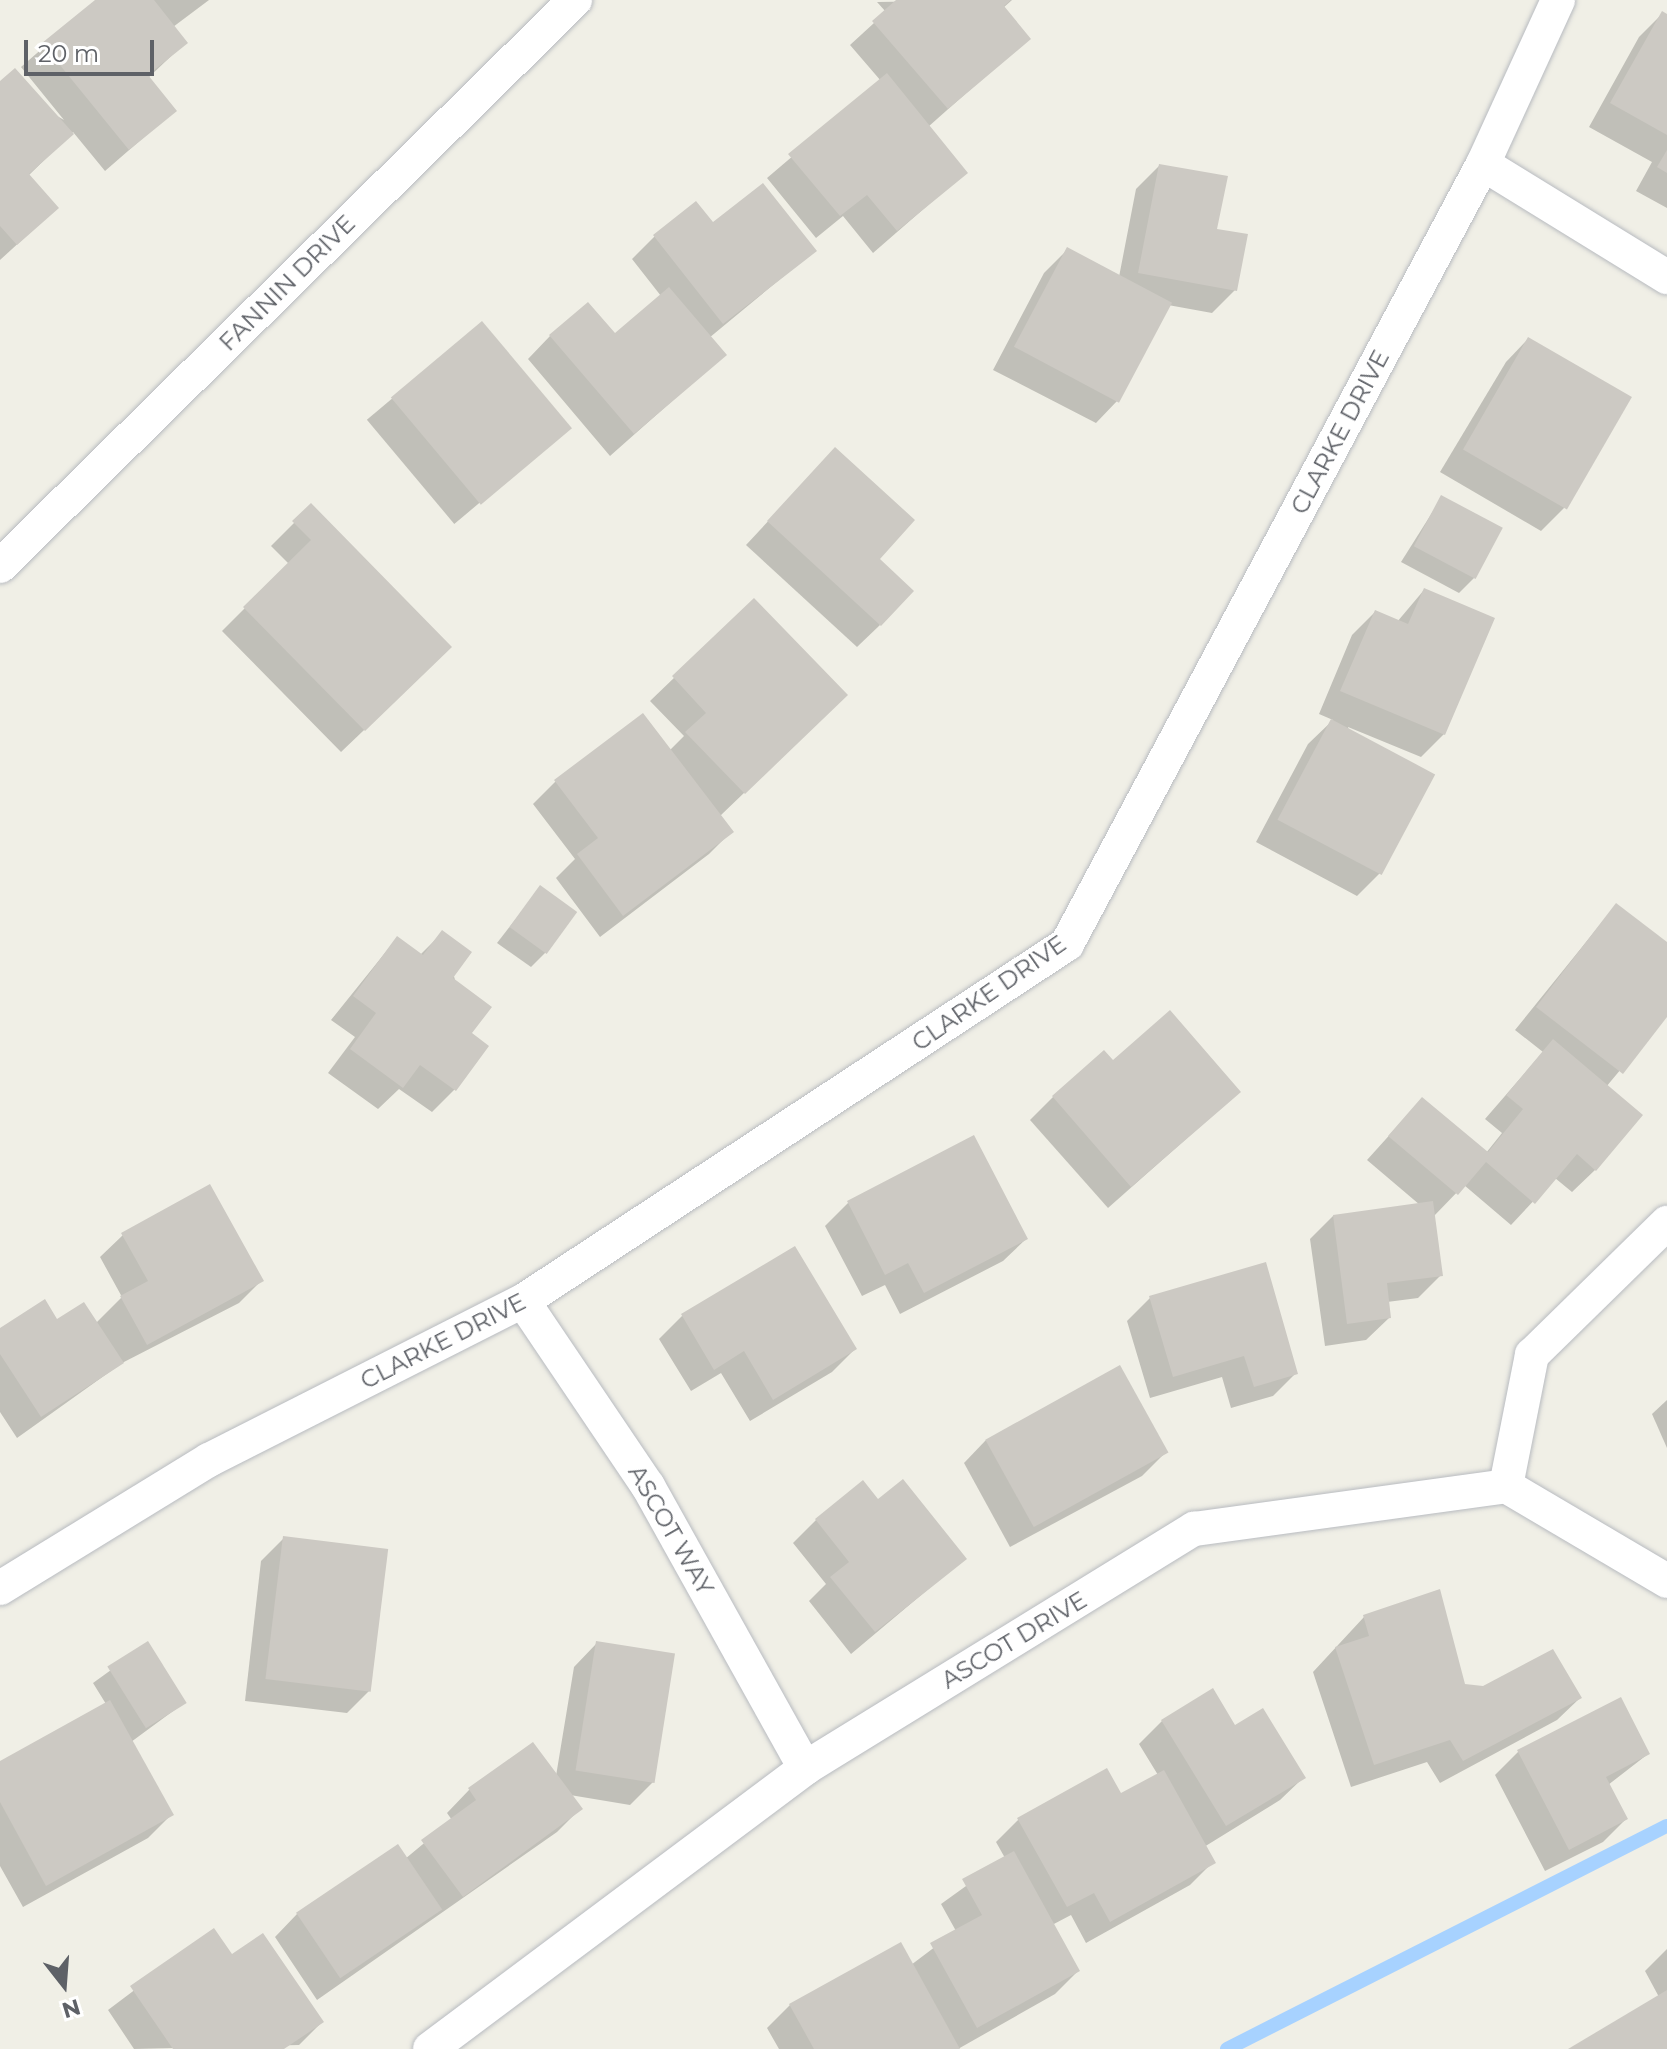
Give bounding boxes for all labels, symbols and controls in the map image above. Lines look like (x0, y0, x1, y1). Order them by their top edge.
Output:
scale bar (28, 24, 158, 74)
text: 20 m (38, 39, 99, 68)
street label: FANNIN DRIVE (213, 209, 361, 357)
street label: CLARKE DRIVE (1285, 345, 1395, 519)
street label: CLARKE DRIVE (906, 929, 1072, 1057)
street label: CLARKE DRIVE (356, 1287, 530, 1395)
street label: ASCOT WAY (622, 1460, 720, 1600)
street label: ASCOT DRIVE (936, 1585, 1092, 1695)
north arrow (24, 1945, 104, 2025)
text: N (59, 1993, 84, 2024)

